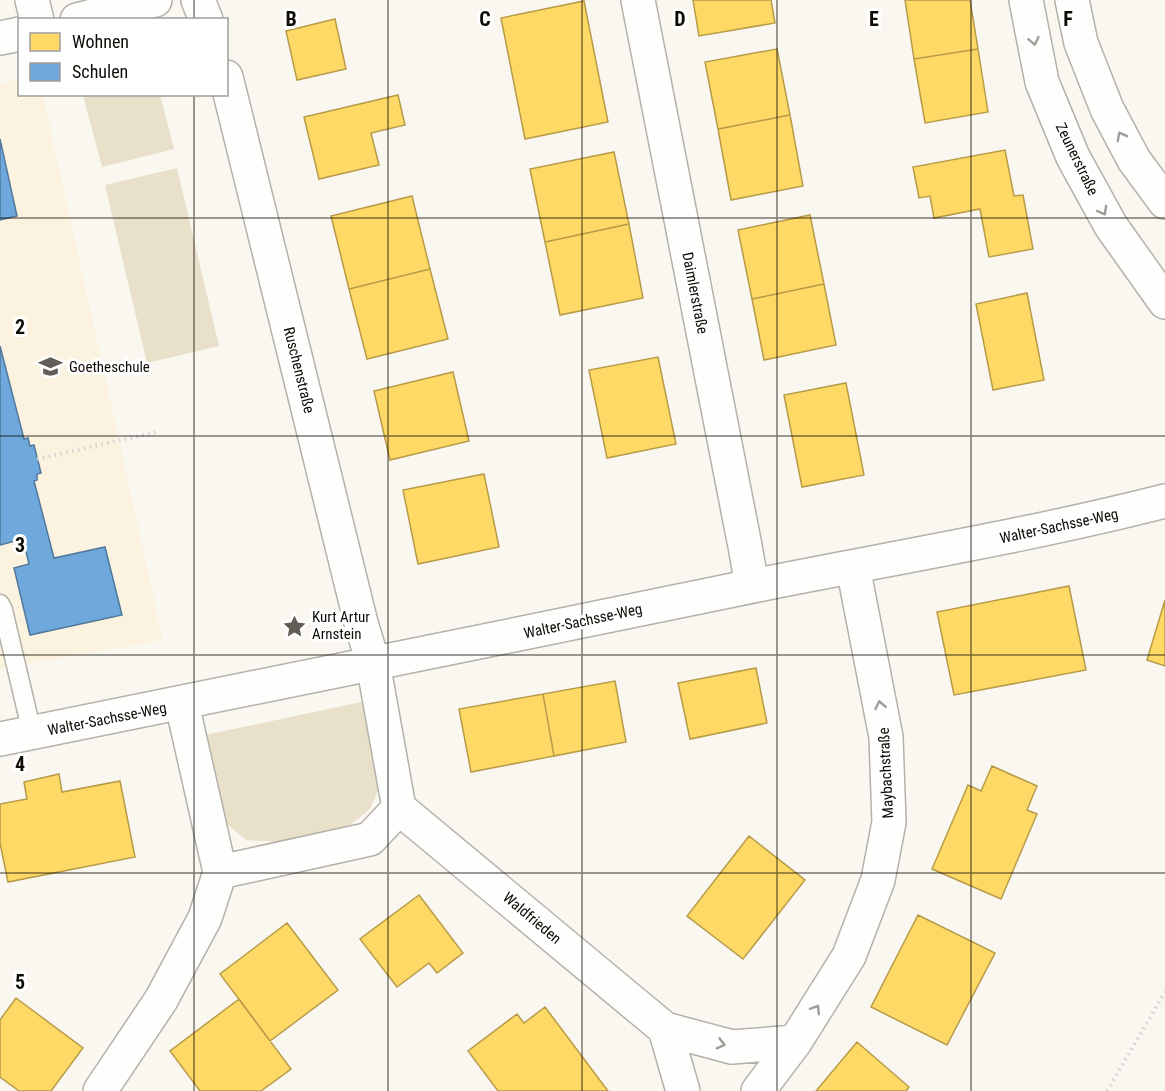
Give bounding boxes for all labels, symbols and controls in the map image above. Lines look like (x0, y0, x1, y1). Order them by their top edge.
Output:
text: B (285, 7, 297, 31)
text: C (479, 7, 491, 31)
text: D (674, 7, 686, 31)
text: E (869, 7, 879, 31)
text: F (1063, 7, 1073, 31)
legend (18, 18, 228, 96)
text: Wohnen (72, 31, 129, 52)
one-way arrow (1027, 36, 1040, 46)
text: Schulen (72, 61, 128, 82)
street label: Zeunerstraße (1052, 120, 1102, 198)
one-way arrow (1117, 131, 1128, 142)
one-way arrow (1096, 204, 1107, 215)
street label: Daimlerstraße (678, 250, 712, 336)
text: 2 (15, 315, 25, 339)
street label: Ruschenstraße (280, 325, 318, 415)
school or university icon: Goetheschule (38, 354, 64, 380)
place label: Goetheschule (69, 358, 150, 376)
street label: Walter-Sachsse-Weg (998, 505, 1120, 547)
text: 3 (15, 533, 25, 557)
street label: Walter-Sachsse-Weg (522, 600, 644, 642)
place label: Kurt Artur Arnstein (312, 608, 370, 643)
place icon: Kurt Artur Arnstein (281, 613, 307, 639)
street label: Walter-Sachsse-Weg (46, 699, 168, 739)
one-way arrow (874, 700, 887, 710)
street label: Maybachstraße (875, 727, 897, 819)
text: 4 (15, 752, 25, 776)
street label: Waldfrieden (499, 888, 565, 948)
text: 5 (15, 970, 25, 994)
one-way arrow (808, 1005, 820, 1015)
one-way arrow (716, 1036, 726, 1049)

